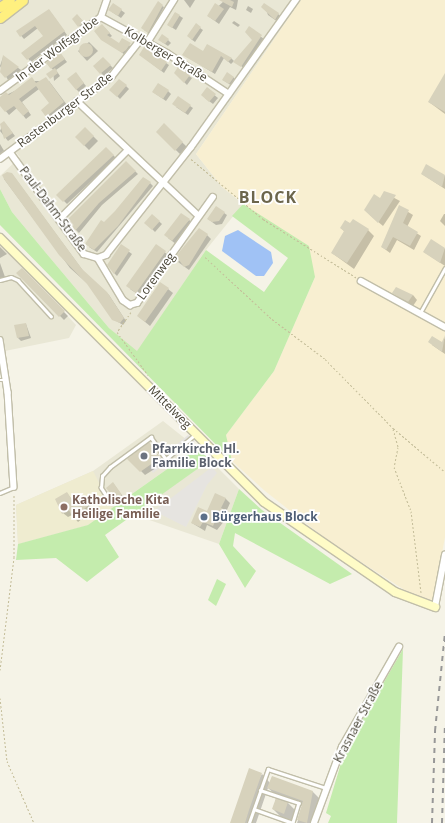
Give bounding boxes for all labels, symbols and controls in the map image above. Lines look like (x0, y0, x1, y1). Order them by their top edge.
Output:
street label: In der Wolfsgrube (13, 13, 101, 85)
street label: Kolberger Straße (122, 23, 210, 85)
street label: Rastenburger Straße (14, 69, 116, 151)
street label: Paul-Dahm-Straße (16, 164, 90, 254)
district label: BLOCK (239, 187, 297, 207)
street label: Lorenweg (134, 250, 178, 302)
street label: Mittelweg (146, 383, 194, 431)
place label: Pfarrkirche Hl. Familie Block (152, 442, 239, 470)
marker: Pfarrkirche Hl. Familie Block (139, 451, 149, 461)
place label: Katholische Kita Heilige Familie (72, 493, 169, 521)
marker: Katholische Kita Heilige Familie (59, 502, 69, 512)
place label: Bürgerhaus Block (212, 510, 318, 524)
marker: Bürgerhaus Block (199, 512, 209, 522)
street label: Krasnaer Straße (331, 679, 385, 765)

